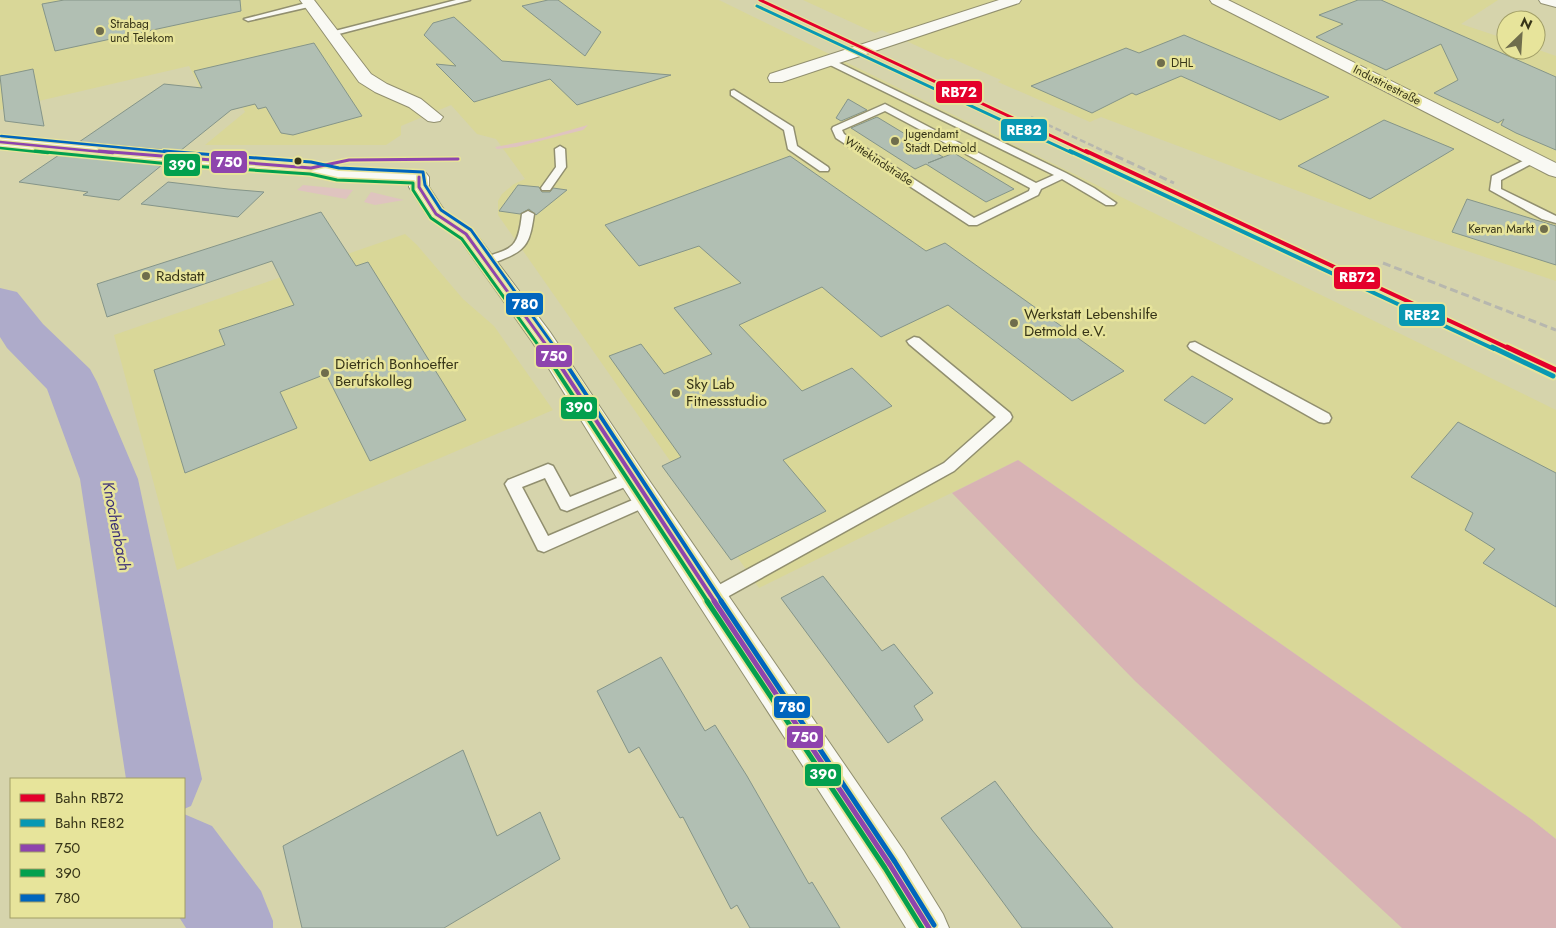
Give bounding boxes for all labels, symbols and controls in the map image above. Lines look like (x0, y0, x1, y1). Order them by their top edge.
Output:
north arrow (1496, 10, 1546, 60)
text: N (1517, 12, 1536, 35)
place label: Strabag und Telekom (110, 15, 174, 47)
marker: Strabag und Telekom (94, 25, 106, 37)
place label: DHL (1171, 54, 1194, 72)
marker: DHL (1155, 57, 1167, 69)
street label: Industriestraße (1350, 60, 1424, 110)
line badge: RB72 (935, 80, 983, 104)
text: RB72 (941, 82, 977, 102)
line badge: RE82 (1000, 118, 1048, 142)
text: RE82 (1006, 120, 1042, 140)
place label: Jugendamt Stadt Detmold (903, 125, 976, 157)
street label: Wittekindstraße (841, 132, 917, 190)
marker: Jugendamt Stadt Detmold (889, 135, 901, 147)
line badge: 750 (210, 150, 248, 174)
text: 750 (216, 152, 242, 172)
line badge: 390 (163, 153, 201, 177)
text: 390 (168, 155, 196, 175)
unlabelled marker (293, 156, 303, 166)
place label: Kervan Markt (1468, 220, 1534, 238)
marker: Kervan Markt (1538, 223, 1550, 235)
place label: Radstatt (156, 265, 205, 287)
line badge: RB72 (1333, 266, 1381, 290)
text: RB72 (1339, 267, 1375, 287)
marker: Radstatt (140, 270, 152, 282)
line badge: 780 (505, 292, 544, 316)
text: 780 (512, 294, 538, 314)
place label: Werkstatt Lebenshilfe Detmold e.V. (1024, 303, 1158, 342)
line badge: RE82 (1398, 303, 1446, 327)
text: RE82 (1404, 305, 1440, 325)
marker: Werkstatt Lebenshilfe Detmold e.V. (1008, 317, 1020, 329)
line badge: 750 (535, 344, 573, 368)
text: 750 (541, 346, 567, 366)
place label: Dietrich Bonhoeffer Berufskolleg (335, 353, 460, 392)
marker: Dietrich Bonhoeffer Berufskolleg (319, 367, 331, 379)
place label: Sky Lab Fitnessstudio (686, 373, 767, 412)
marker: Sky Lab Fitnessstudio (670, 387, 682, 399)
line badge: 390 (560, 396, 598, 420)
text: 390 (565, 397, 593, 417)
water label: Knochenbach (97, 480, 136, 573)
line badge: 780 (773, 695, 811, 719)
text: 780 (779, 697, 805, 717)
line badge: 750 (786, 725, 824, 749)
text: 750 (792, 727, 818, 747)
line badge: 390 (804, 763, 842, 787)
text: 390 (809, 764, 837, 784)
legend (10, 778, 185, 918)
text: Bahn RB72 (55, 787, 124, 809)
text: Bahn RE82 (55, 812, 124, 834)
text: 750 (55, 837, 80, 859)
text: 390 (55, 862, 81, 884)
text: 780 (55, 887, 80, 909)

